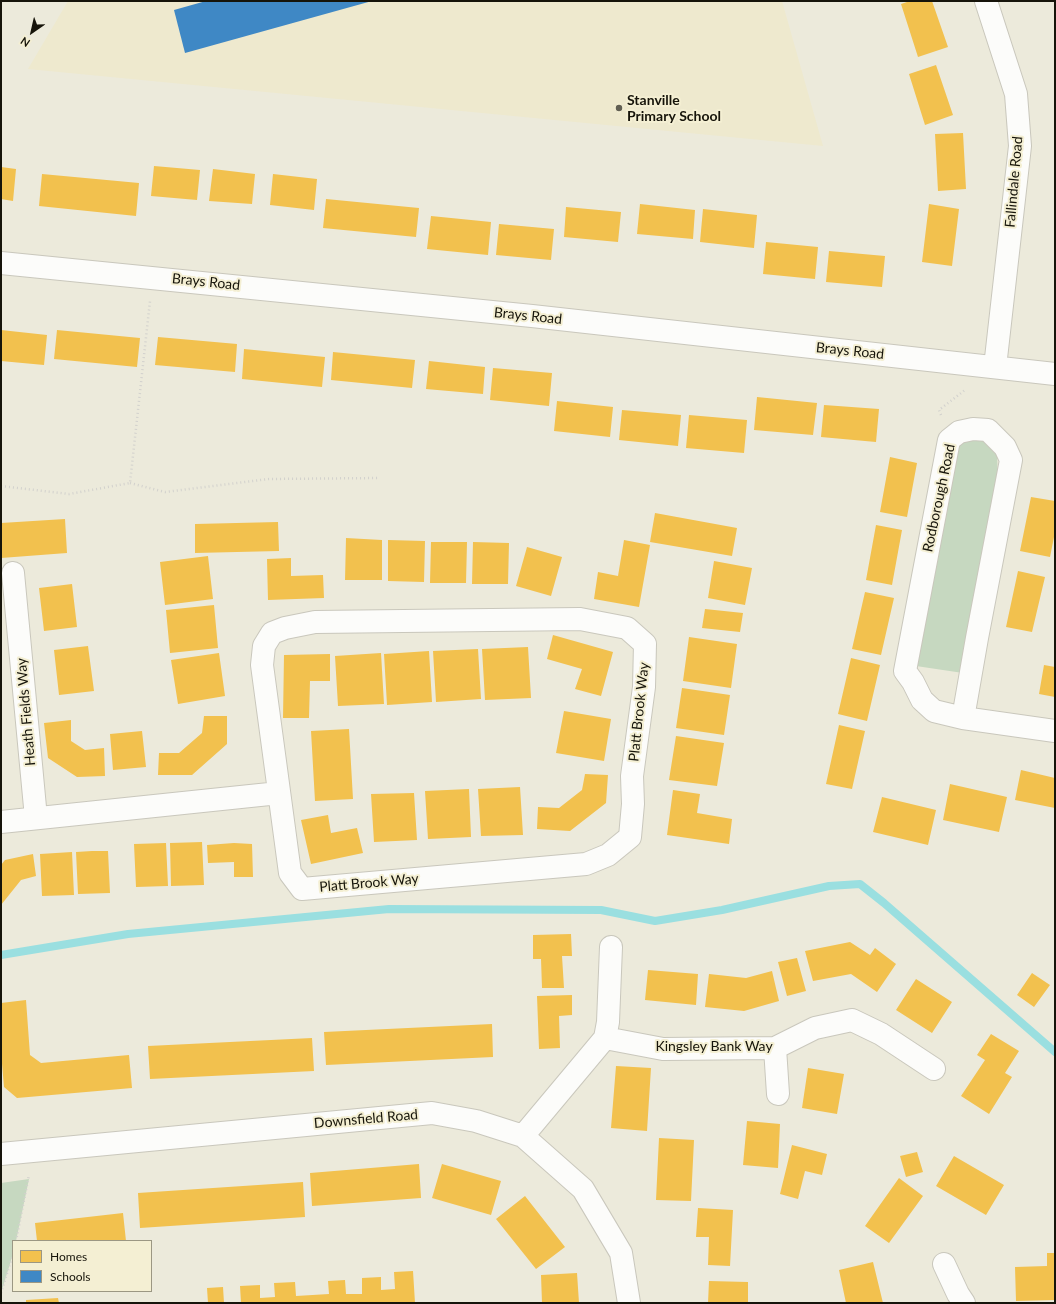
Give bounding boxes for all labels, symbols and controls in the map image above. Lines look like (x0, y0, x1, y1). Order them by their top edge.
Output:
north arrow (12, 12, 52, 52)
text: N (18, 35, 32, 50)
place label: Stanville Primary School (627, 92, 721, 124)
marker: Stanville Primary School (614, 103, 624, 113)
street label: Fallindale Road (1002, 136, 1026, 228)
street label: Brays Road (171, 270, 241, 294)
street label: Brays Road (493, 304, 563, 328)
street label: Brays Road (815, 339, 885, 363)
street label: Rodborough Road (919, 442, 959, 554)
street label: Heath Fields Way (13, 657, 39, 767)
street label: Platt Brook Way (625, 662, 653, 762)
street label: Platt Brook Way (319, 870, 419, 896)
street label: Kingsley Bank Way (655, 1038, 773, 1054)
street label: Downsfield Road (313, 1106, 419, 1132)
legend (12, 1240, 152, 1292)
text: Homes (50, 1249, 87, 1264)
text: Schools (50, 1269, 91, 1284)

